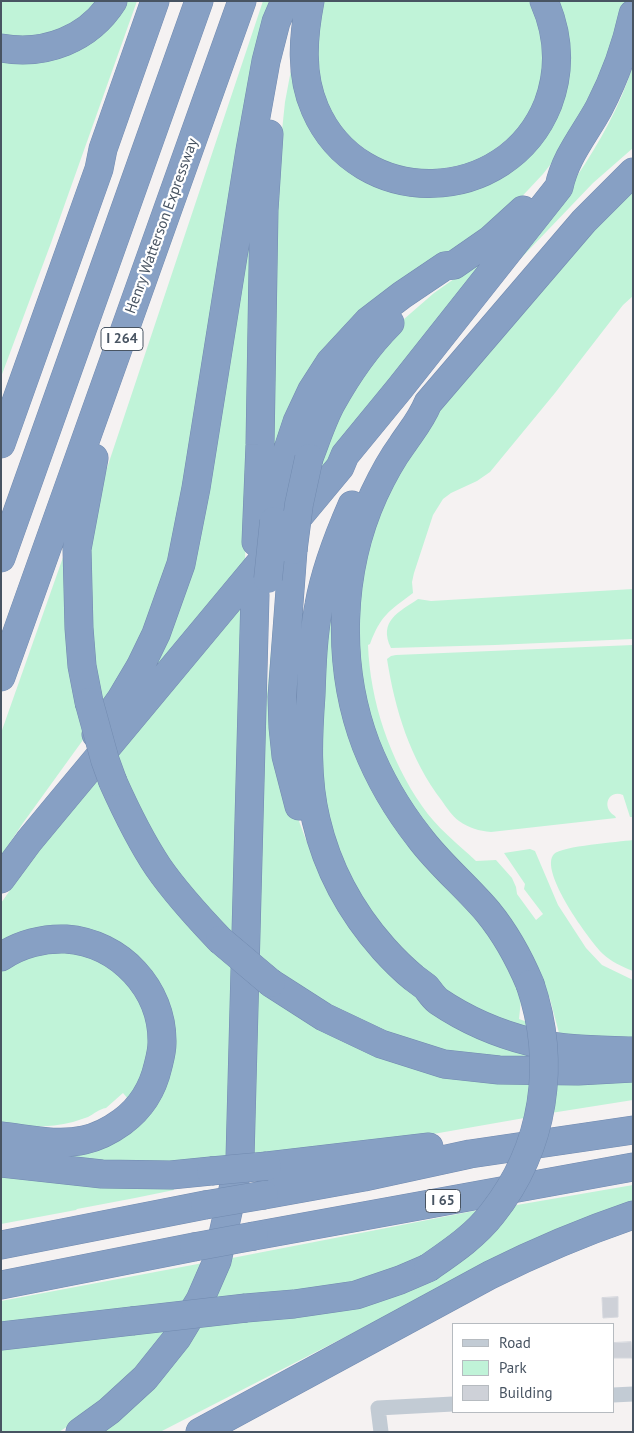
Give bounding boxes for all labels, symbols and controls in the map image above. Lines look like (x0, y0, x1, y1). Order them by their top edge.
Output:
street label: Henry Watterson Expressway (122, 136, 202, 316)
road number: I 264 (101, 328, 143, 350)
road number: I 65 (426, 1190, 460, 1212)
legend (452, 1323, 614, 1413)
text: Road (499, 1333, 531, 1352)
text: Park (499, 1358, 527, 1377)
text: Building (499, 1383, 553, 1402)

